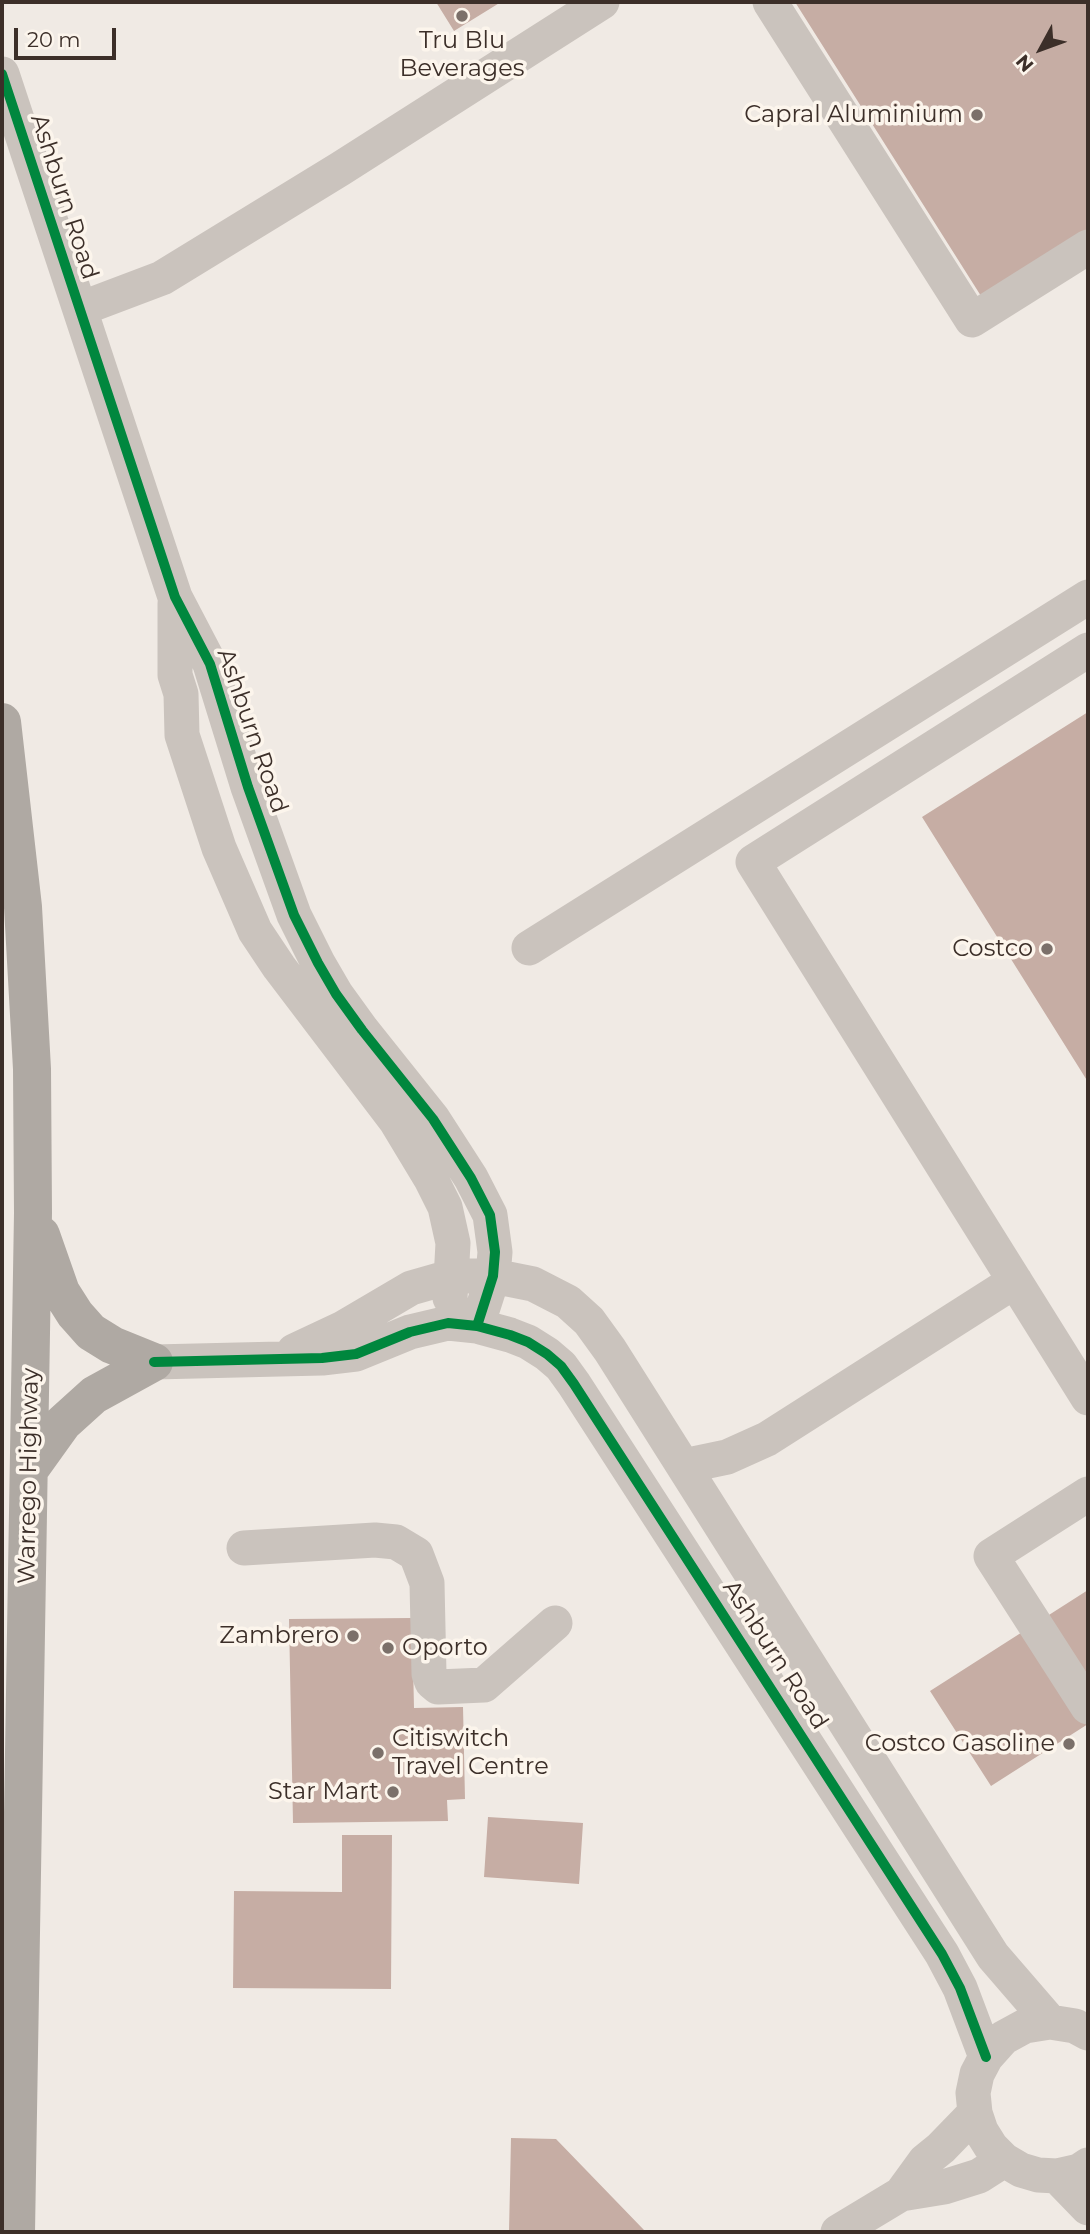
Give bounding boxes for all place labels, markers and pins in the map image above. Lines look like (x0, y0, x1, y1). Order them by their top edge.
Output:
marker: Tru Blu Beverages (454, 8, 470, 24)
place label: Tru Blu Beverages (400, 27, 524, 83)
place label: Capral Aluminium (744, 101, 963, 129)
marker: Capral Aluminium (969, 107, 985, 123)
place label: Costco (952, 935, 1033, 963)
marker: Costco (1039, 941, 1055, 957)
place label: Zambrero (219, 1622, 339, 1650)
marker: Zambrero (345, 1628, 361, 1644)
place label: Oporto (402, 1634, 488, 1662)
marker: Oporto (380, 1640, 396, 1656)
place label: Citiswitch Travel Centre (392, 1725, 549, 1781)
place label: Costco Gasoline (865, 1730, 1055, 1758)
marker: Costco Gasoline (1061, 1736, 1077, 1752)
marker: Citiswitch Travel Centre (370, 1745, 386, 1761)
place label: Star Mart (268, 1778, 379, 1806)
marker: Star Mart (385, 1784, 401, 1800)

